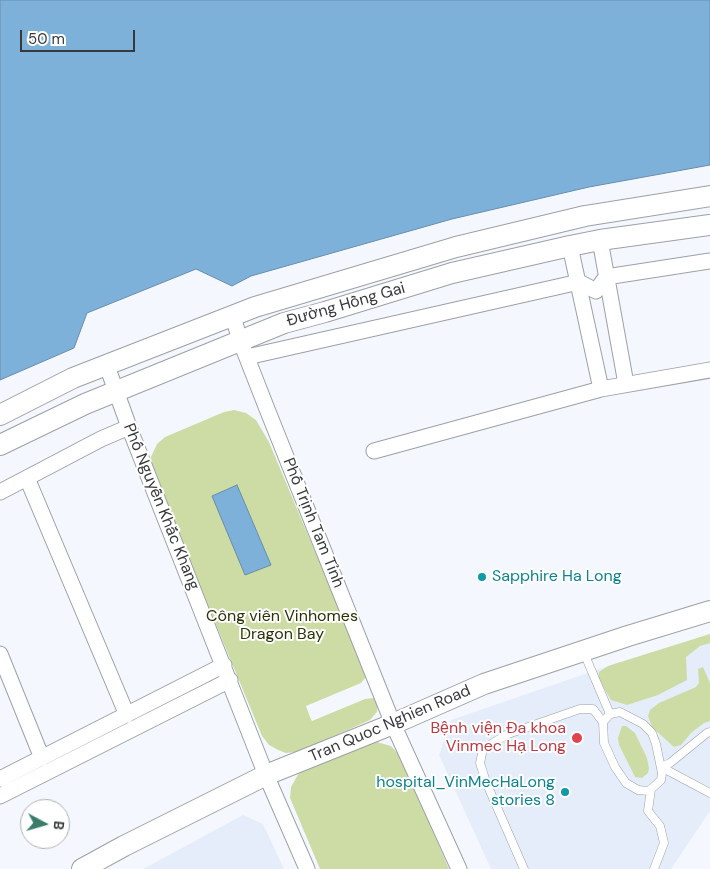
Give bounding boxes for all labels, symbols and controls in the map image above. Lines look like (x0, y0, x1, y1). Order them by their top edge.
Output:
scale bar (22, 20, 138, 52)
text: 50 m (28, 29, 65, 49)
street label: Đường Hồng Gai (285, 279, 407, 331)
street label: Phố Nguyễn Khắc Khang (119, 421, 203, 593)
street label: Phố Trịnh Tam Tỉnh (278, 455, 348, 591)
place label: Sapphire Ha Long (492, 567, 622, 587)
marker: Sapphire Ha Long (476, 571, 488, 583)
park label: Công viên Vinhomes Dragon Bay (206, 607, 358, 645)
street label: Tran Quoc Nghien Road (306, 681, 474, 767)
place label: Bệnh viện Đa khoa Vinmec Hạ Long (430, 719, 566, 757)
marker: Bệnh viện Đa khoa Vinmec Hạ Long (570, 731, 584, 745)
place label: hospital_VinMecHaLong stories 8 (376, 773, 555, 811)
marker: hospital_VinMecHaLong stories 8 (559, 786, 571, 798)
north arrow (20, 799, 70, 849)
text: B (50, 820, 68, 831)

